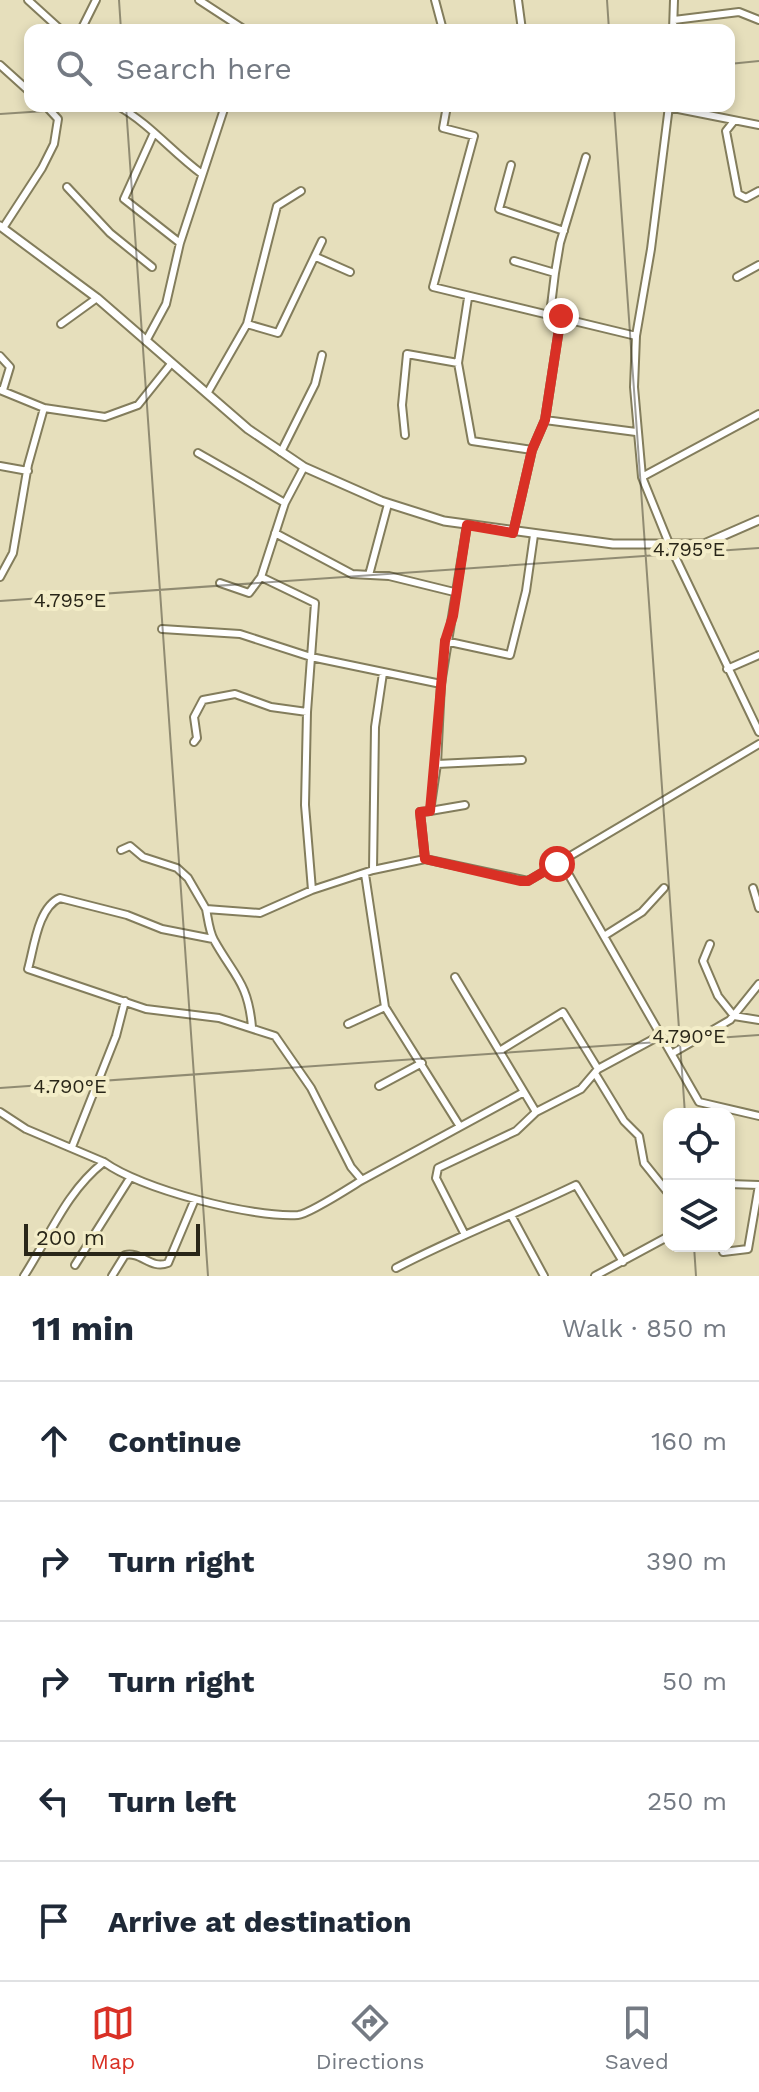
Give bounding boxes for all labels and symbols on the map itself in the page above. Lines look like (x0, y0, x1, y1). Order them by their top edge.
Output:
route end (543, 298, 579, 334)
text: 4.795°E (653, 537, 725, 561)
text: 4.795°E (34, 588, 106, 612)
route start (539, 846, 575, 882)
text: 4.790°E (652, 1024, 726, 1048)
text: 4.790°E (33, 1074, 107, 1098)
scale bar (24, 1220, 200, 1256)

